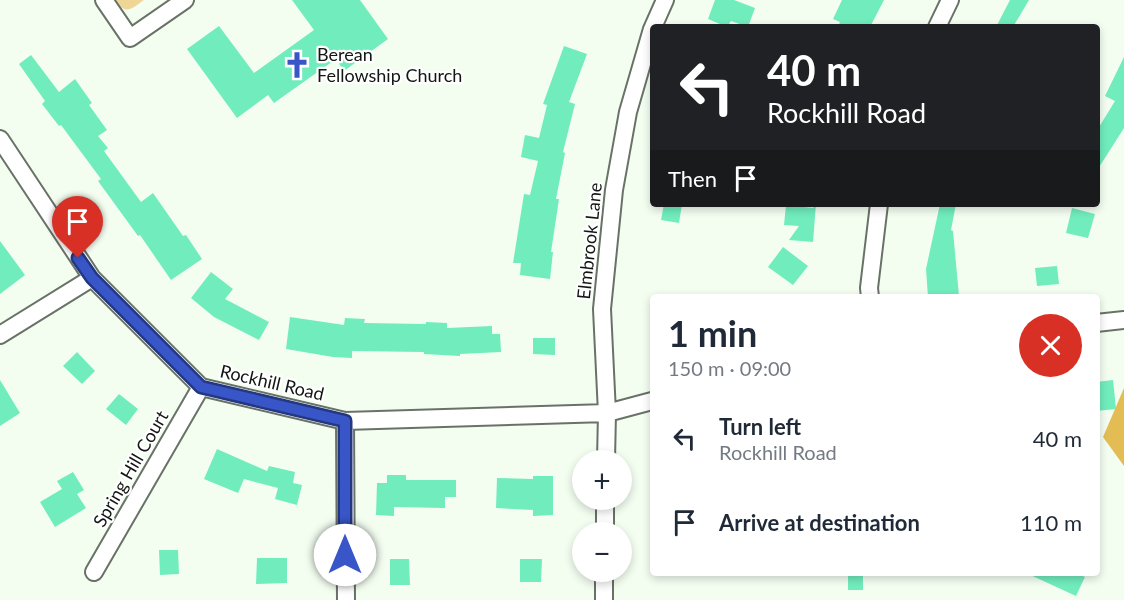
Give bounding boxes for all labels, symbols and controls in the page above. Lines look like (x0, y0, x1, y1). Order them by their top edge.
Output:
place label: Berean Fellowship Church (317, 43, 462, 86)
text: 40 m (767, 45, 861, 95)
icon: left (668, 48, 746, 126)
church icon: Berean Fellowship Church (282, 50, 312, 80)
text: Rockhill Road (767, 96, 926, 129)
icon: arrive (729, 162, 762, 195)
text: Then (668, 165, 717, 192)
street label: Elmbrook Lane (572, 181, 606, 300)
pin (52, 196, 103, 258)
icon: arrive (61, 205, 94, 238)
text: 1 min (668, 311, 757, 355)
button: close (1019, 314, 1082, 377)
text: 150 m · 09:00 (668, 356, 791, 380)
street label: Rockhill Road (218, 359, 326, 405)
street label: Spring Hill Court (88, 406, 173, 531)
text: Turn left (719, 413, 801, 440)
icon: left (668, 422, 701, 455)
text: 40 m (1033, 425, 1082, 452)
text: Rockhill Road (719, 440, 837, 464)
map controls (572, 450, 632, 582)
button: + (572, 450, 632, 510)
icon: arrive (668, 506, 701, 539)
text: Arrive at destination (719, 509, 920, 536)
text: 110 m (1020, 509, 1082, 536)
button: − (572, 522, 632, 582)
position arrow (313, 523, 377, 587)

